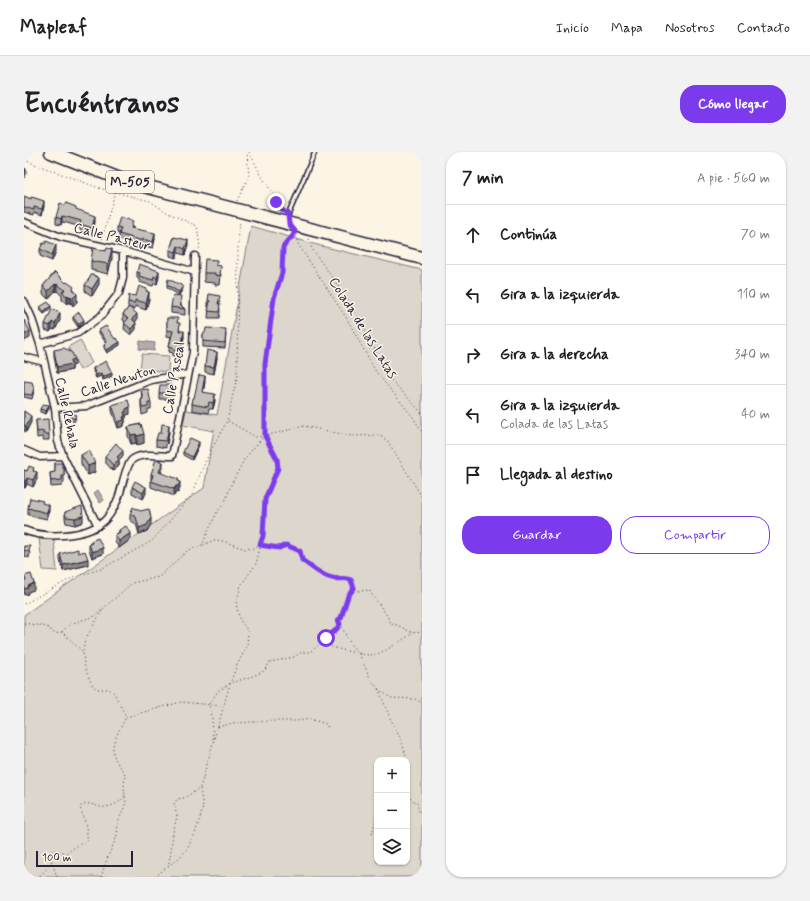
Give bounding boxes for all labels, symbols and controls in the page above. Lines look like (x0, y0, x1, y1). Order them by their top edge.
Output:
text: Mapleaf (20, 15, 87, 40)
text: Inicio (556, 19, 589, 37)
text: Mapa (611, 19, 643, 37)
text: Nosotros (665, 19, 715, 37)
text: Contacto (737, 19, 790, 37)
button: Cómo llegar (680, 85, 786, 123)
text: Encuéntranos (24, 86, 180, 123)
text: 7 min (462, 167, 504, 189)
text: A pie · 560 m (697, 170, 770, 187)
road number: M-505 (106, 171, 154, 193)
route end (267, 193, 285, 211)
street label: Calle Pasteur (72, 219, 152, 255)
icon: ahead (462, 224, 484, 246)
text: Continúa (500, 225, 557, 245)
text: 70 m (741, 226, 770, 243)
street label: Colada de las Latas (325, 274, 402, 383)
icon: left (462, 284, 484, 306)
text: Gira a la izquierda (500, 285, 619, 305)
text: 110 m (737, 286, 770, 303)
street label: Calle Pascal (159, 340, 189, 416)
icon: right (462, 344, 484, 366)
text: Gira a la derecha (500, 345, 609, 365)
text: 340 m (735, 346, 770, 363)
street label: Calle Newton (78, 360, 158, 402)
street label: Calle Rehala (51, 376, 83, 451)
text: Gira a la izquierda (500, 396, 619, 416)
icon: left (462, 404, 484, 426)
text: 40 m (741, 406, 770, 423)
text: Colada de las Latas (500, 416, 608, 433)
icon: arrive (462, 464, 484, 486)
text: Llegada al destino (500, 465, 613, 485)
button: Guardar (462, 516, 612, 554)
button: Compartir (620, 516, 770, 554)
route start (317, 629, 335, 647)
map controls (374, 757, 410, 865)
button: + (374, 757, 410, 793)
button: − (374, 793, 410, 829)
button: layers (374, 829, 410, 865)
scale bar (36, 849, 133, 868)
text: 100 m (42, 851, 72, 865)

